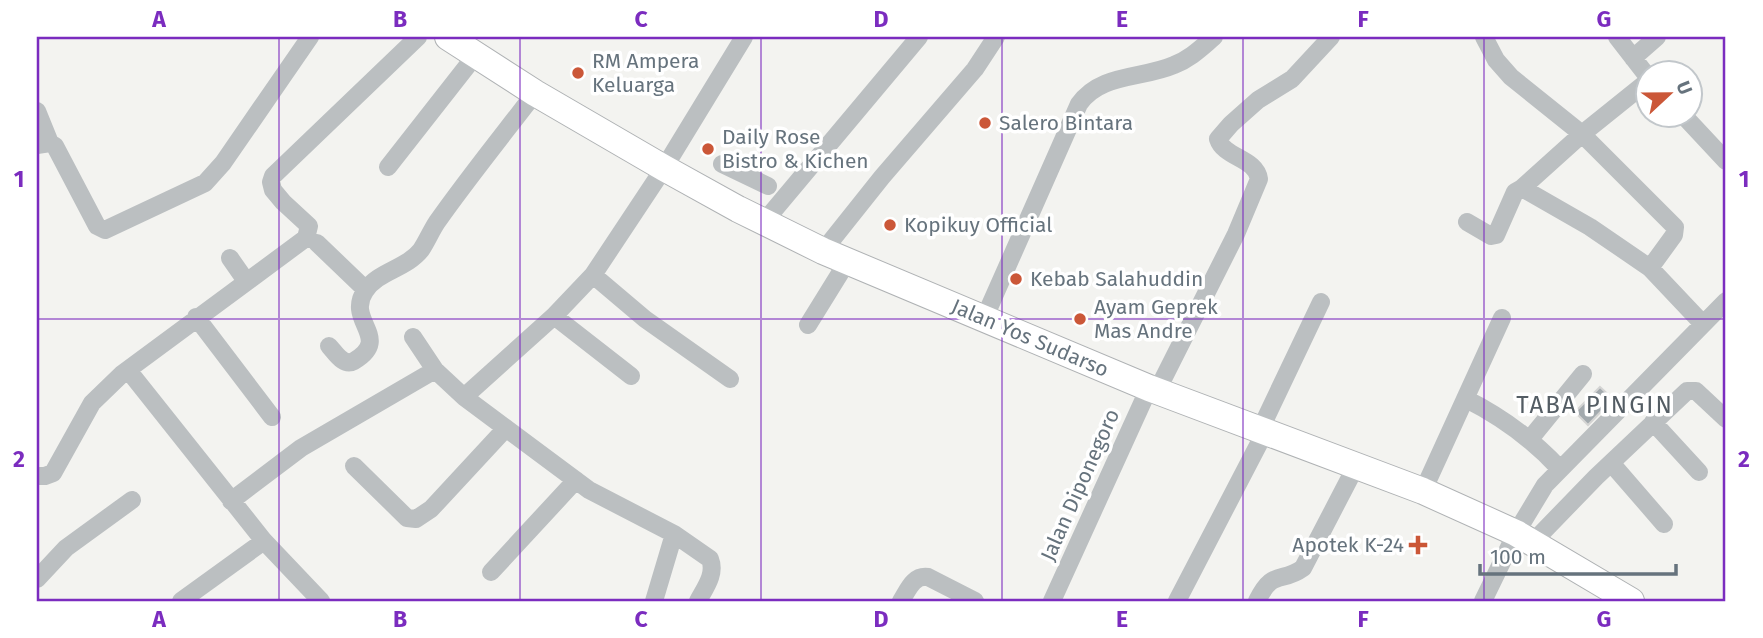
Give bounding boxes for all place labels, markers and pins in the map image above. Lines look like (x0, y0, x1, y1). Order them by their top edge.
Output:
place label: RM Ampera Keluarga (592, 48, 699, 98)
marker: RM Ampera Keluarga (570, 65, 586, 81)
place label: Salero Bintara (999, 110, 1133, 136)
marker: Salero Bintara (977, 115, 993, 131)
place label: Daily Rose Bistro & Kichen (722, 124, 869, 174)
marker: Daily Rose Bistro & Kichen (700, 141, 716, 157)
place label: Kopikuy Official (904, 212, 1052, 238)
marker: Kopikuy Official (882, 217, 898, 233)
place label: Kebab Salahuddin (1030, 266, 1203, 292)
marker: Kebab Salahuddin (1008, 271, 1024, 287)
place label: Ayam Geprek Mas Andre (1094, 294, 1218, 344)
marker: Ayam Geprek Mas Andre (1072, 311, 1088, 327)
place label: Apotek K-24 (1292, 532, 1404, 558)
marker: Apotek K-24 (1410, 537, 1426, 553)

